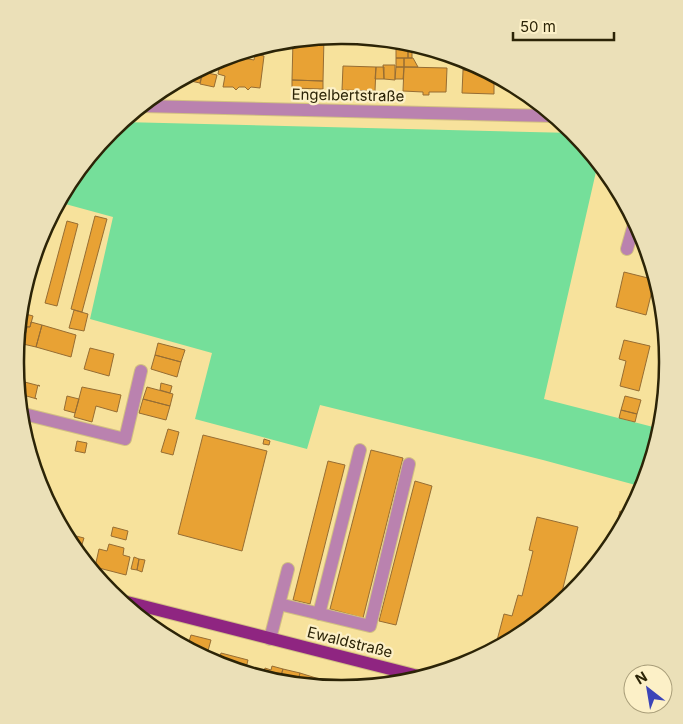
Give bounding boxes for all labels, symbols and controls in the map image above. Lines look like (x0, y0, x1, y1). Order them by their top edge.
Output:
scale bar (513, 10, 614, 42)
text: 50 m (520, 17, 556, 36)
street label: Engelbertstraße (291, 85, 405, 105)
street label: Ewaldstraße (305, 622, 395, 662)
north arrow (623, 664, 673, 714)
text: N (632, 667, 650, 687)

